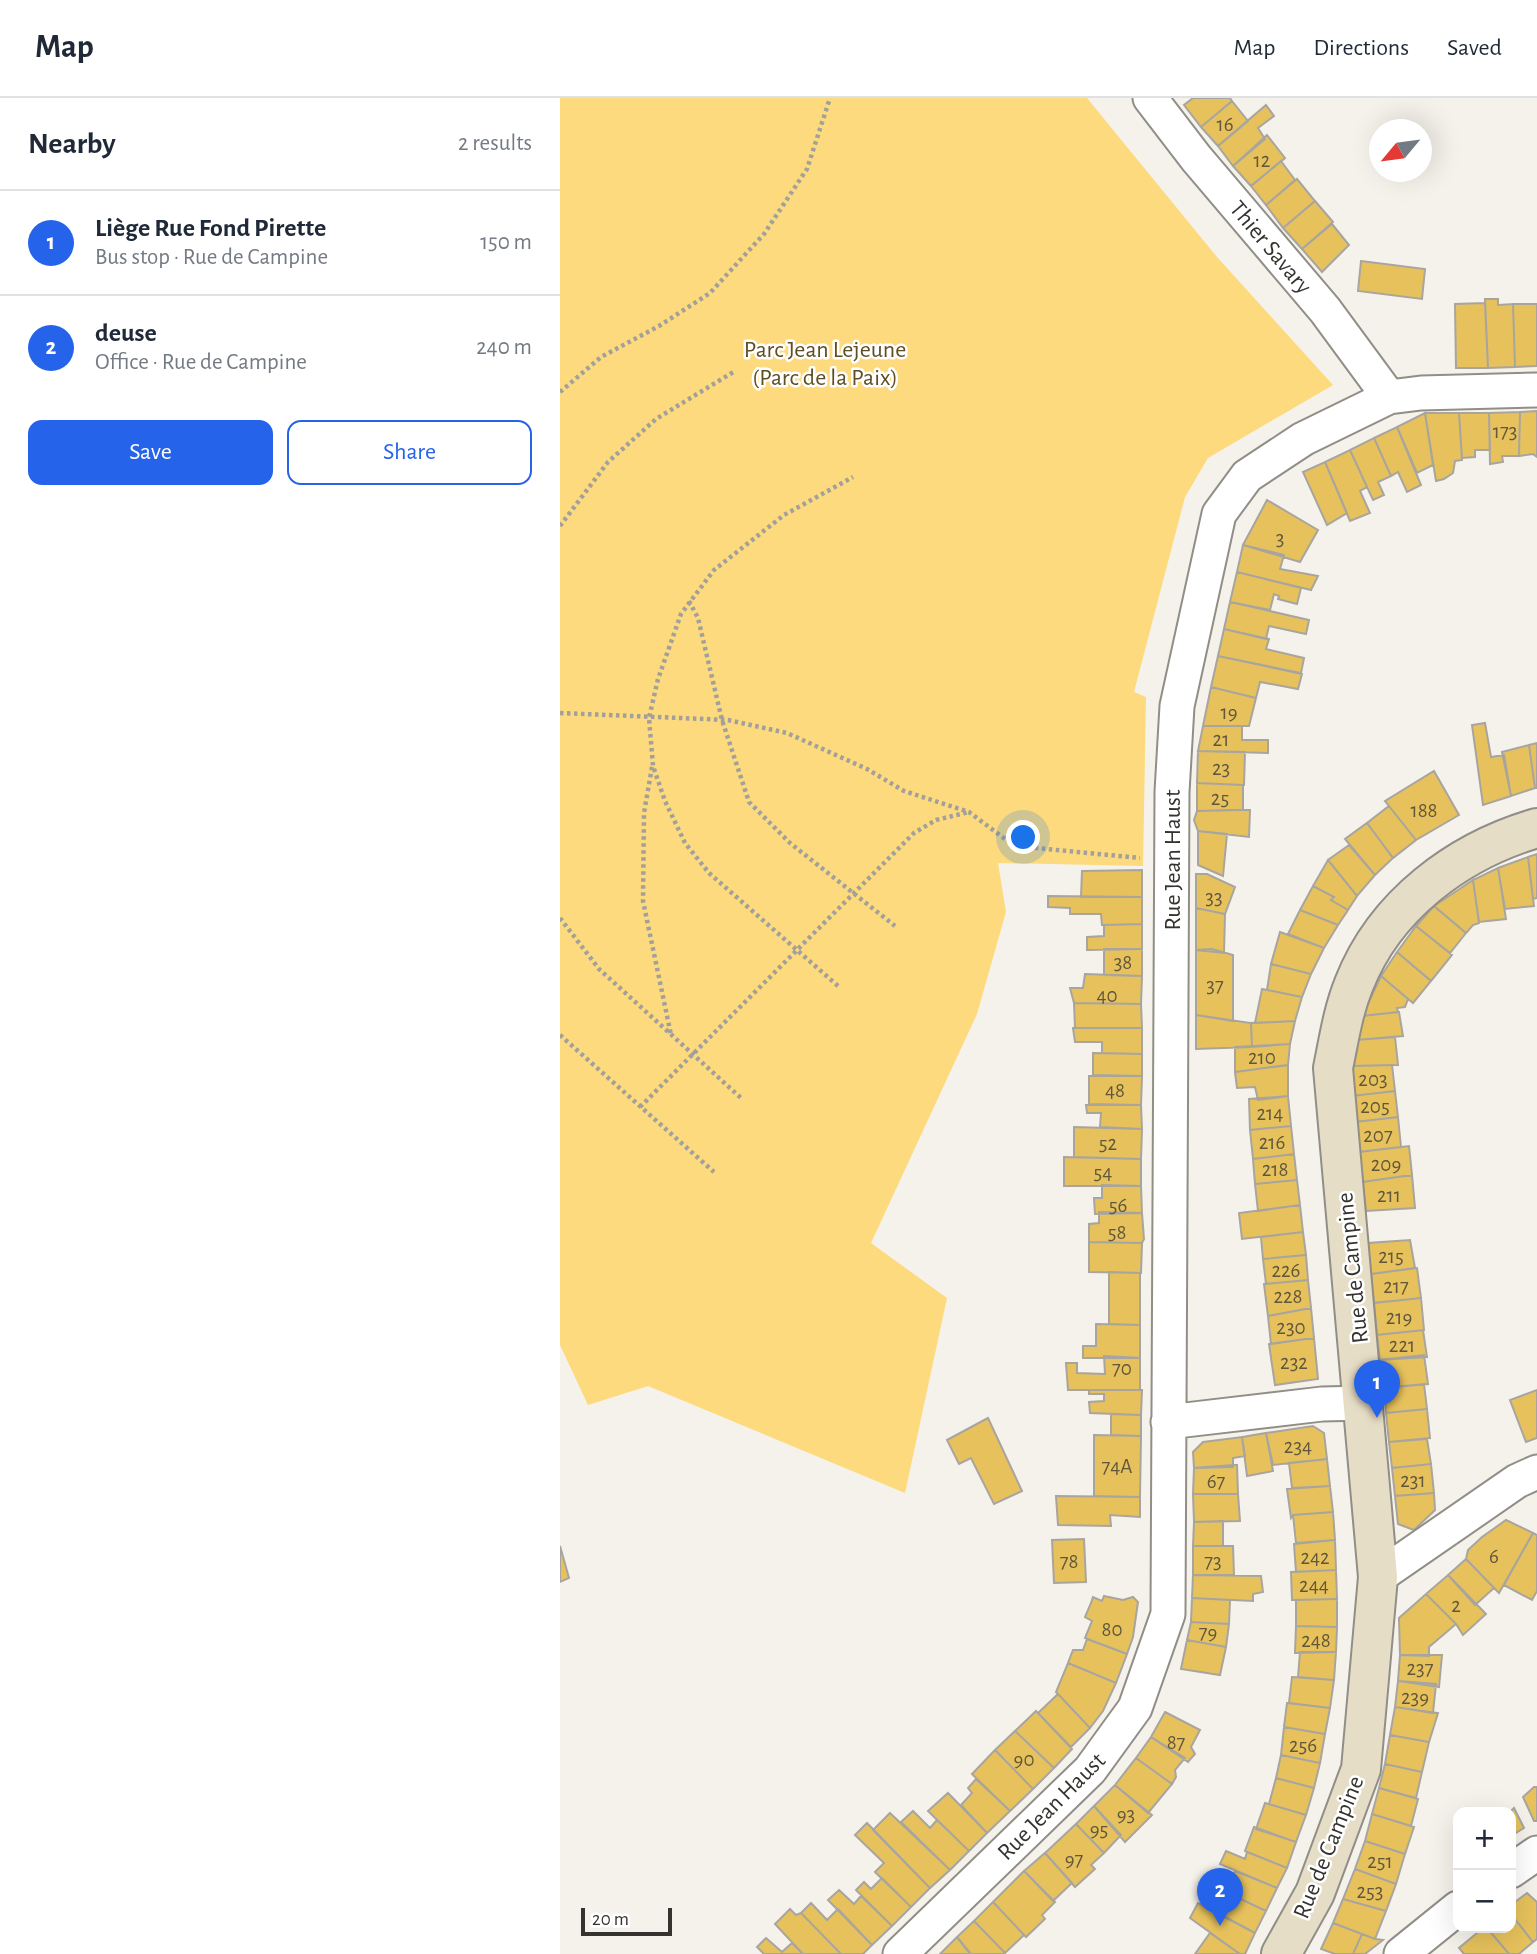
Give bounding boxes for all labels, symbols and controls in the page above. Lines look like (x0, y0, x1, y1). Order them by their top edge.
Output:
text: Map (35, 31, 94, 64)
text: Map (1233, 36, 1275, 60)
text: Directions (1313, 36, 1409, 60)
text: Saved (1447, 36, 1502, 60)
house number: 16 (1216, 114, 1234, 135)
north arrow (1369, 119, 1432, 182)
text: Nearby (28, 129, 116, 159)
text: 2 results (458, 132, 532, 155)
house number: 12 (1254, 150, 1270, 171)
street label: Thier Savary (1225, 197, 1316, 299)
text: Liège Rue Fond Pirette (95, 215, 326, 241)
text: 1 (47, 231, 55, 254)
text: 150 m (480, 231, 532, 254)
text: Bus stop · Rue de Campine (95, 246, 328, 269)
text: deuse (95, 320, 157, 346)
text: 2 (46, 336, 56, 359)
text: 240 m (476, 336, 532, 359)
park label: Parc Jean Lejeune (Parc de la Paix) (744, 338, 906, 390)
text: Office · Rue de Campine (95, 351, 307, 374)
button: Save (28, 420, 273, 485)
button: Share (287, 420, 532, 485)
house number: 173 (1493, 421, 1517, 442)
house number: 3 (1276, 528, 1284, 549)
house number: 19 (1220, 702, 1238, 723)
house number: 21 (1213, 729, 1229, 750)
house number: 23 (1212, 758, 1230, 779)
house number: 25 (1211, 788, 1229, 809)
street label: Rue Jean Haust (1161, 789, 1185, 931)
house number: 188 (1410, 800, 1438, 821)
your location (1006, 820, 1040, 854)
house number: 33 (1205, 887, 1223, 908)
house number: 38 (1114, 952, 1132, 973)
house number: 37 (1206, 975, 1224, 996)
house number: 40 (1096, 985, 1118, 1006)
house number: 210 (1248, 1047, 1276, 1068)
house number: 203 (1358, 1069, 1388, 1090)
house number: 48 (1105, 1080, 1125, 1101)
house number: 205 (1360, 1096, 1390, 1117)
house number: 214 (1257, 1103, 1283, 1124)
house number: 207 (1363, 1125, 1393, 1146)
house number: 216 (1259, 1132, 1285, 1153)
house number: 52 (1099, 1133, 1117, 1154)
house number: 209 (1371, 1154, 1401, 1175)
house number: 218 (1262, 1159, 1288, 1180)
house number: 54 (1094, 1162, 1112, 1183)
house number: 211 (1377, 1185, 1401, 1206)
street label: Rue de Campine (1333, 1191, 1373, 1345)
house number: 56 (1109, 1195, 1127, 1216)
house number: 58 (1108, 1222, 1126, 1243)
house number: 215 (1378, 1246, 1404, 1267)
house number: 226 (1272, 1260, 1300, 1281)
house number: 217 (1383, 1276, 1409, 1297)
house number: 228 (1273, 1286, 1303, 1307)
house number: 219 (1386, 1307, 1412, 1328)
house number: 230 (1276, 1317, 1306, 1338)
house number: 221 (1389, 1335, 1415, 1356)
house number: 232 (1280, 1352, 1308, 1373)
house number: 70 (1112, 1358, 1132, 1379)
pin: 1 (1354, 1360, 1400, 1418)
house number: 234 (1284, 1436, 1312, 1457)
house number: 74A (1102, 1456, 1133, 1477)
house number: 231 (1400, 1470, 1426, 1491)
house number: 67 (1207, 1471, 1226, 1492)
house number: 6 (1489, 1546, 1499, 1567)
house number: 242 (1300, 1547, 1330, 1568)
house number: 78 (1060, 1551, 1078, 1572)
house number: 73 (1204, 1551, 1222, 1572)
house number: 244 (1299, 1575, 1329, 1596)
house number: 2 (1451, 1595, 1461, 1616)
house number: 80 (1101, 1619, 1123, 1640)
house number: 79 (1199, 1622, 1217, 1643)
house number: 248 (1301, 1630, 1331, 1651)
house number: 237 (1407, 1658, 1434, 1679)
house number: 239 (1401, 1687, 1429, 1708)
house number: 87 (1167, 1732, 1186, 1753)
house number: 256 (1289, 1735, 1317, 1756)
street label: Rue Jean Haust (993, 1748, 1110, 1865)
house number: 90 (1014, 1749, 1034, 1770)
street label: Rue de Campine (1289, 1773, 1368, 1922)
house number: 93 (1117, 1804, 1135, 1825)
map controls (1453, 1807, 1516, 1933)
button: + (1453, 1807, 1516, 1870)
house number: 95 (1090, 1819, 1108, 1840)
house number: 97 (1065, 1849, 1084, 1870)
house number: 251 (1367, 1851, 1393, 1872)
pin: 2 (1197, 1868, 1243, 1926)
button: − (1453, 1870, 1516, 1933)
house number: 253 (1357, 1881, 1384, 1902)
scale bar (581, 1905, 672, 1937)
text: 20 m (592, 1910, 629, 1929)

